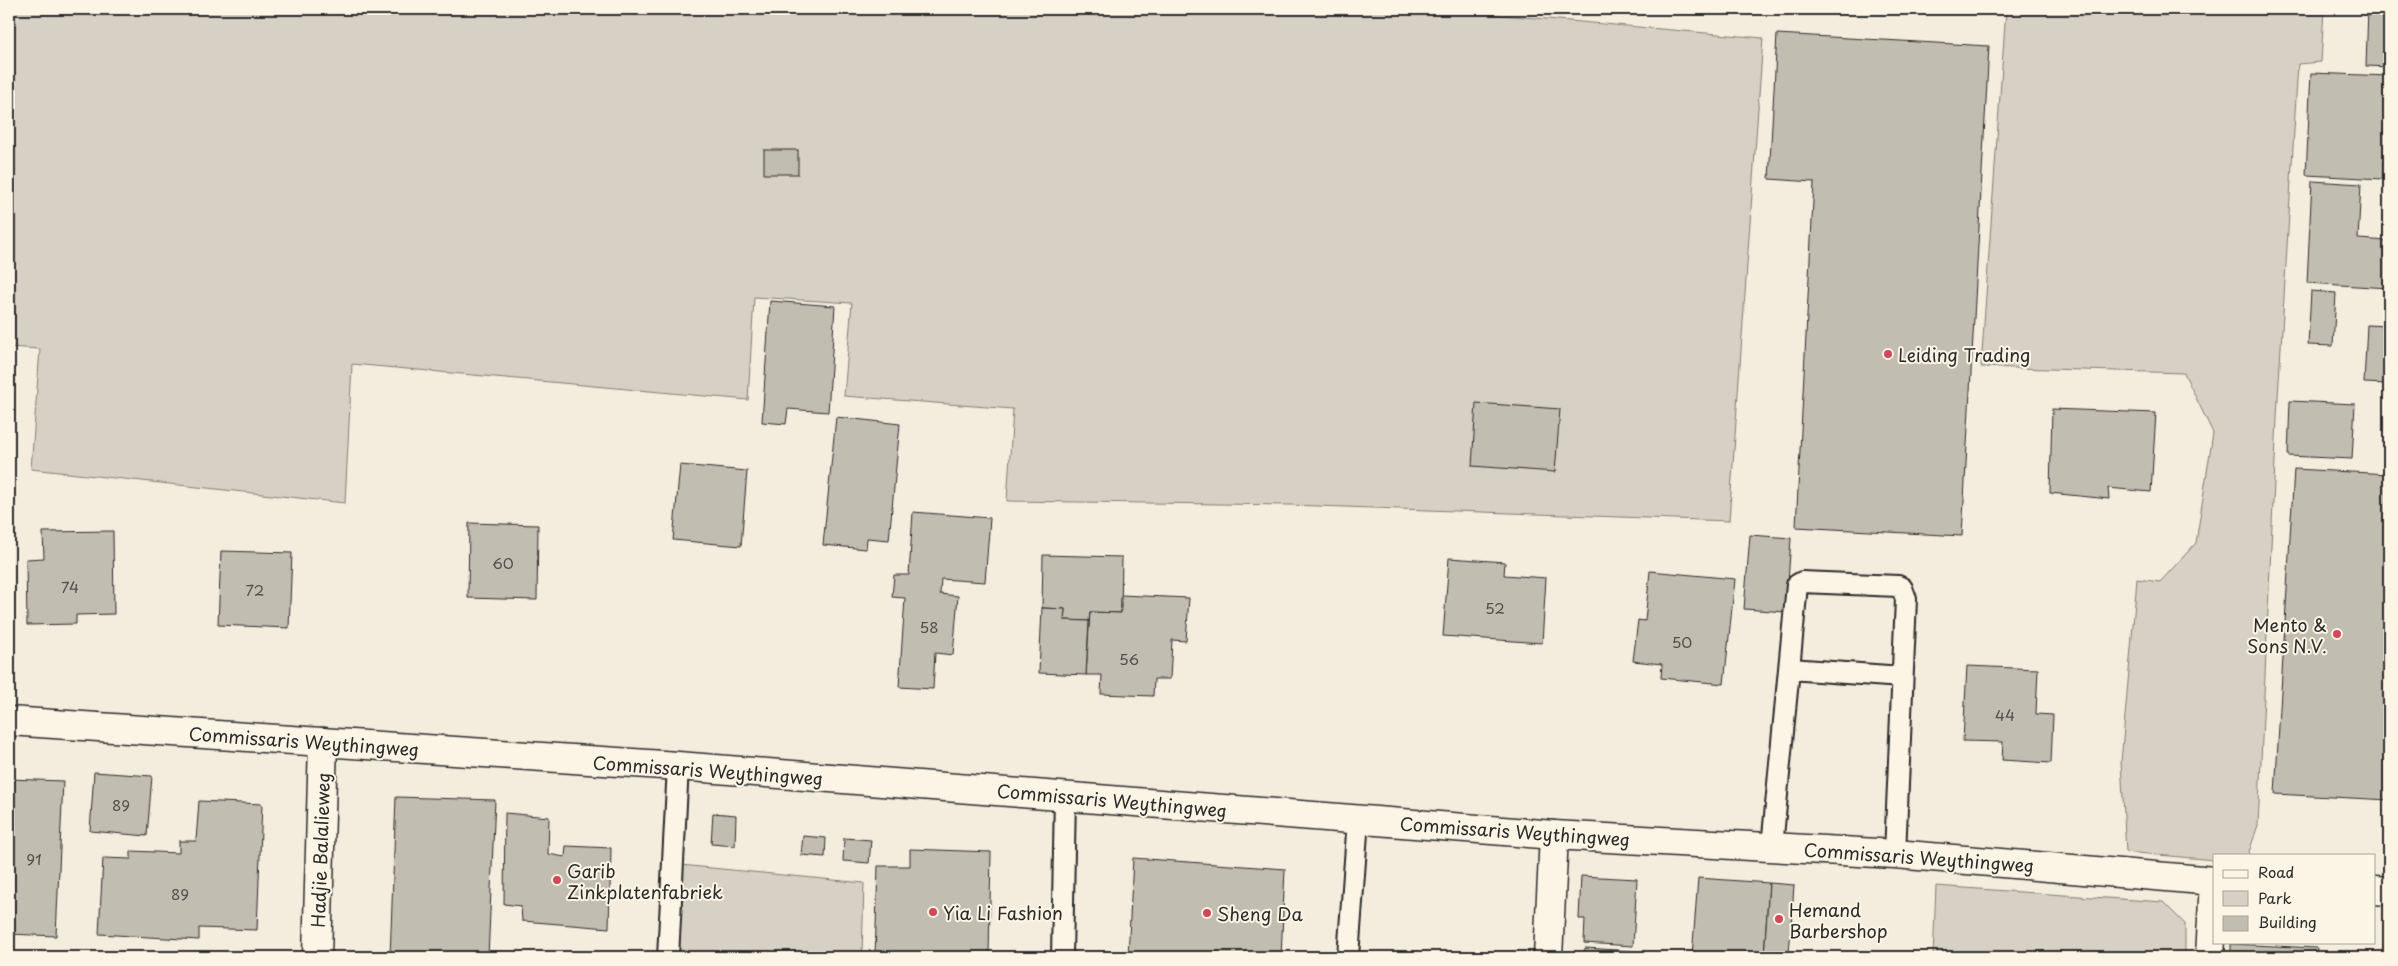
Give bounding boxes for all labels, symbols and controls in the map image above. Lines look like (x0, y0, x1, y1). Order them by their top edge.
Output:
place label: Leiding Trading (1898, 341, 2030, 368)
marker: Leiding Trading (1882, 348, 1894, 360)
house number: 60 (492, 551, 514, 574)
house number: 74 (61, 575, 79, 598)
house number: 72 (246, 578, 264, 601)
house number: 52 (1485, 596, 1505, 619)
place label: Mento & Sons N.V. (2247, 611, 2327, 659)
house number: 58 (919, 615, 939, 638)
marker: Mento & Sons N.V. (2331, 628, 2343, 640)
house number: 50 (1672, 630, 1692, 653)
house number: 56 (1119, 647, 1139, 670)
house number: 44 (1995, 703, 2015, 726)
street label: Commissaris Weythingweg (188, 719, 420, 763)
street label: Commissaris Weythingweg (592, 748, 824, 792)
street label: Hadjie Balalieweg (304, 772, 336, 928)
street label: Commissaris Weythingweg (996, 776, 1228, 824)
house number: 89 (112, 793, 130, 816)
street label: Commissaris Weythingweg (1399, 809, 1631, 853)
street label: Commissaris Weythingweg (1803, 835, 2035, 879)
house number: 91 (26, 847, 42, 870)
legend (2213, 854, 2376, 944)
place label: Garib Zinkplatenfabriek (567, 857, 723, 905)
text: Road (2258, 860, 2294, 883)
marker: Garib Zinkplatenfabriek (551, 874, 563, 886)
house number: 89 (171, 882, 189, 905)
text: Park (2258, 886, 2292, 909)
place label: Hemand Barbershop (1789, 896, 1888, 944)
place label: Yia Li Fashion (943, 899, 1063, 926)
place label: Sheng Da (1217, 900, 1304, 927)
marker: Yia Li Fashion (927, 906, 939, 918)
marker: Sheng Da (1201, 907, 1213, 919)
text: Building (2258, 910, 2317, 933)
marker: Hemand Barbershop (1773, 913, 1785, 925)

